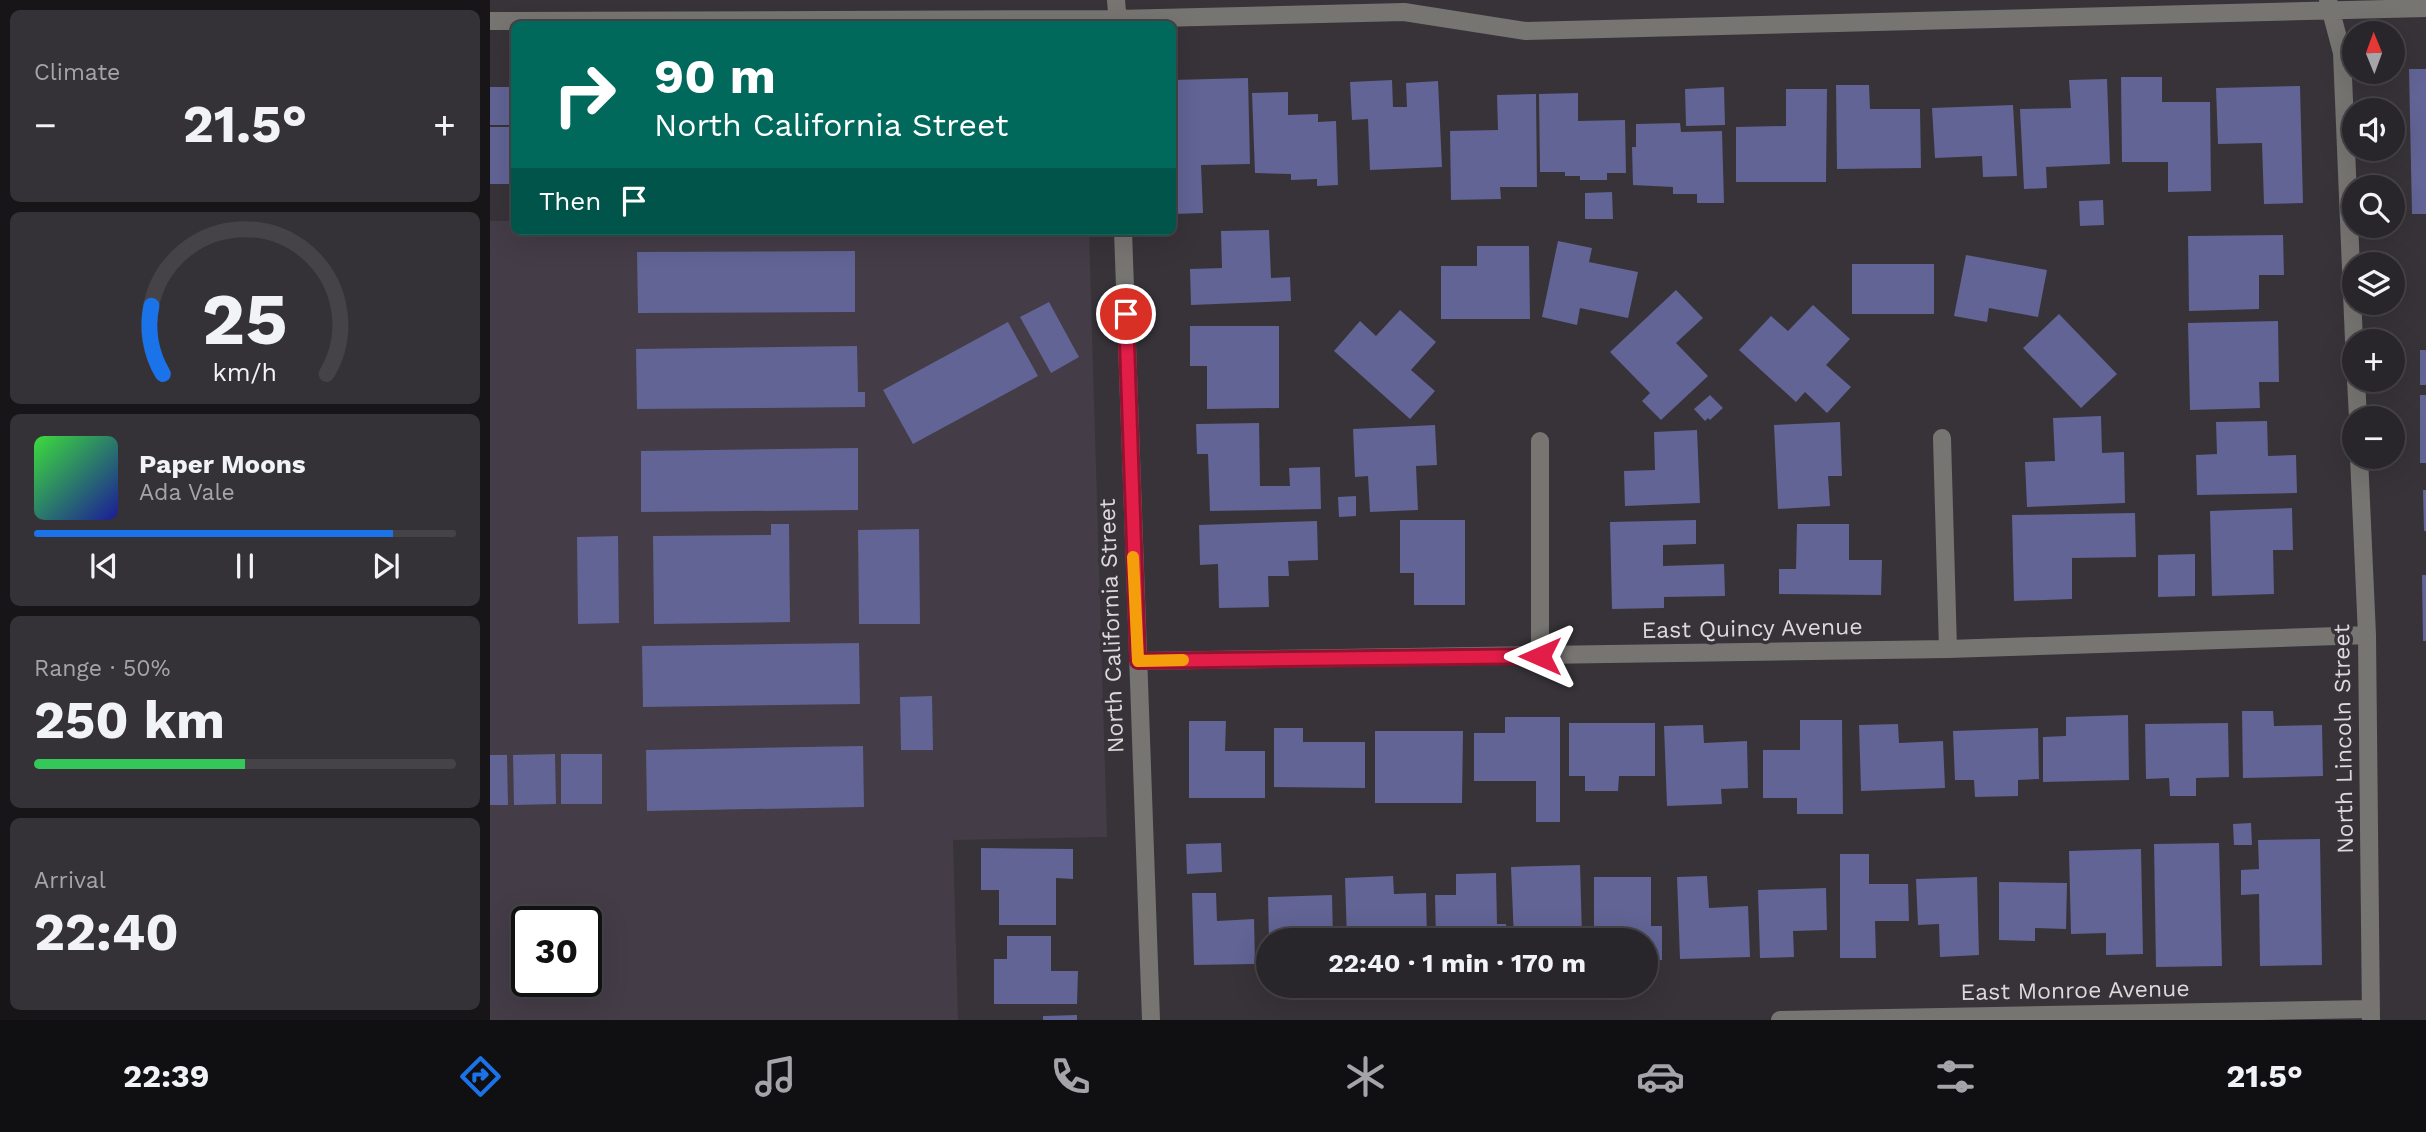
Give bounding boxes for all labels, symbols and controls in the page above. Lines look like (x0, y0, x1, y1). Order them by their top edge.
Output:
north arrow (2342, 21, 2404, 84)
map controls (2342, 21, 2405, 469)
text: 90 m (654, 47, 776, 105)
icon: right (539, 49, 630, 140)
text: Climate (34, 59, 120, 86)
text: 21.5° (183, 94, 307, 155)
button: sound (2342, 98, 2405, 161)
text: − (34, 103, 57, 147)
text: + (433, 103, 456, 147)
text: North California Street (654, 106, 1008, 144)
button: search (2342, 175, 2405, 238)
icon: arrive (615, 182, 653, 220)
text: Then (539, 186, 601, 216)
button: layers (2342, 252, 2405, 315)
text: 25 (202, 276, 288, 362)
pin (1096, 284, 1156, 344)
icon: arrive (1107, 295, 1145, 333)
button: + (2342, 329, 2405, 392)
text: km/h (213, 358, 277, 387)
button: − (2342, 406, 2405, 469)
text: Paper Moons (139, 449, 306, 479)
text: Ada Vale (139, 479, 235, 506)
street label: North California Street (1094, 498, 1129, 754)
icon: previous (85, 547, 123, 585)
icon: pause (226, 547, 264, 585)
icon: next (367, 547, 405, 585)
street label: East Quincy Avenue (1641, 613, 1863, 644)
position arrow (1503, 619, 1577, 693)
street label: North Lincoln Street (2328, 623, 2359, 854)
text: Range · 50% (34, 655, 170, 682)
text: 250 km (34, 690, 225, 751)
text: Arrival (34, 867, 106, 894)
text: 22:40 (34, 902, 179, 963)
speed limit sign: 30 (511, 906, 602, 997)
text: 22:40 · 1 min · 170 m (1328, 948, 1586, 978)
street label: East Monroe Avenue (1960, 975, 2190, 1006)
icon: directions (456, 1052, 505, 1101)
icon: music (751, 1052, 800, 1101)
icon: phone (1046, 1052, 1095, 1101)
icon: climate (1341, 1052, 1390, 1101)
icon: car (1636, 1052, 1685, 1101)
icon: filters (1931, 1052, 1980, 1101)
text: 22:39 (123, 1057, 210, 1095)
text: 21.5° (2226, 1057, 2303, 1095)

